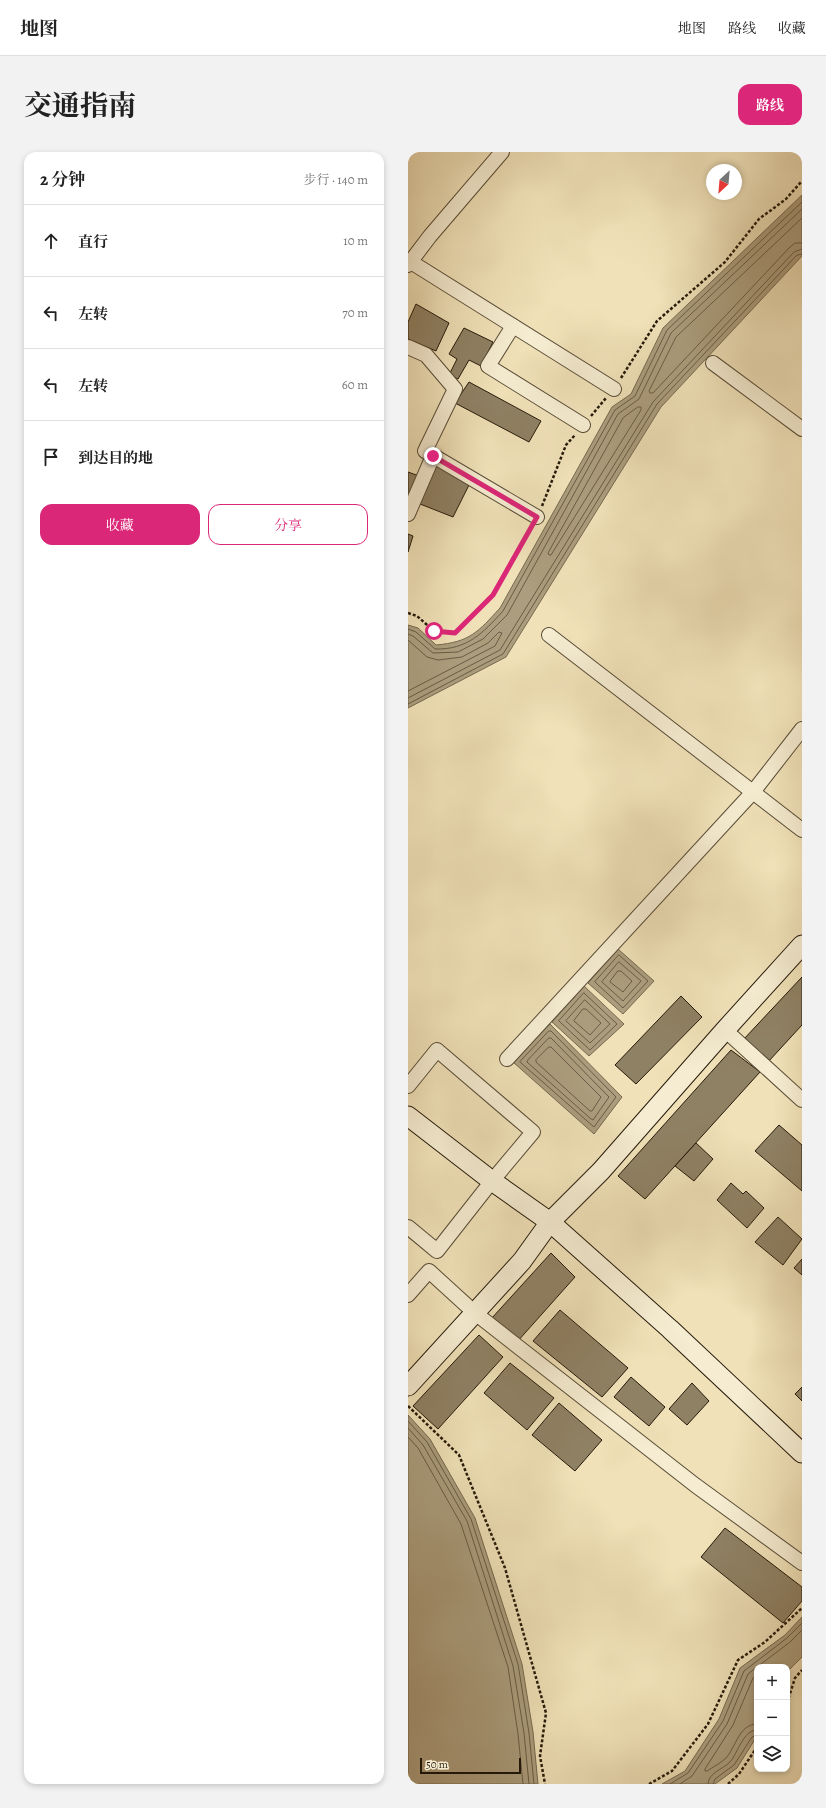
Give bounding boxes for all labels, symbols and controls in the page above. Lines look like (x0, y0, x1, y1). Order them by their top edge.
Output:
text: 地图 (20, 16, 58, 42)
text: 地图 (678, 19, 706, 38)
text: 路线 (728, 19, 756, 38)
text: 收藏 (778, 19, 806, 38)
button: 路线 (738, 84, 802, 125)
text: 交通指南 (24, 87, 136, 125)
north arrow (706, 164, 742, 200)
text: 2 分钟 (40, 168, 85, 191)
text: 步行 · 140 m (304, 171, 368, 188)
icon: ahead (40, 230, 62, 252)
text: 直行 (78, 232, 108, 252)
text: 10 m (343, 232, 368, 249)
icon: left (40, 302, 62, 324)
text: 左转 (78, 304, 108, 324)
text: 70 m (342, 304, 368, 321)
icon: left (40, 374, 62, 396)
text: 左转 (78, 376, 108, 396)
text: 60 m (342, 376, 368, 393)
icon: arrive (40, 446, 62, 468)
route end (424, 447, 442, 465)
text: 到达目的地 (78, 448, 153, 468)
button: 收藏 (40, 504, 200, 545)
button: 分享 (208, 504, 368, 545)
route start (425, 622, 443, 640)
map controls (754, 1664, 790, 1772)
button: + (754, 1664, 790, 1700)
button: − (754, 1700, 790, 1736)
button: layers (754, 1736, 790, 1772)
scale bar (420, 1756, 521, 1775)
text: 50 m (426, 1757, 448, 1772)

